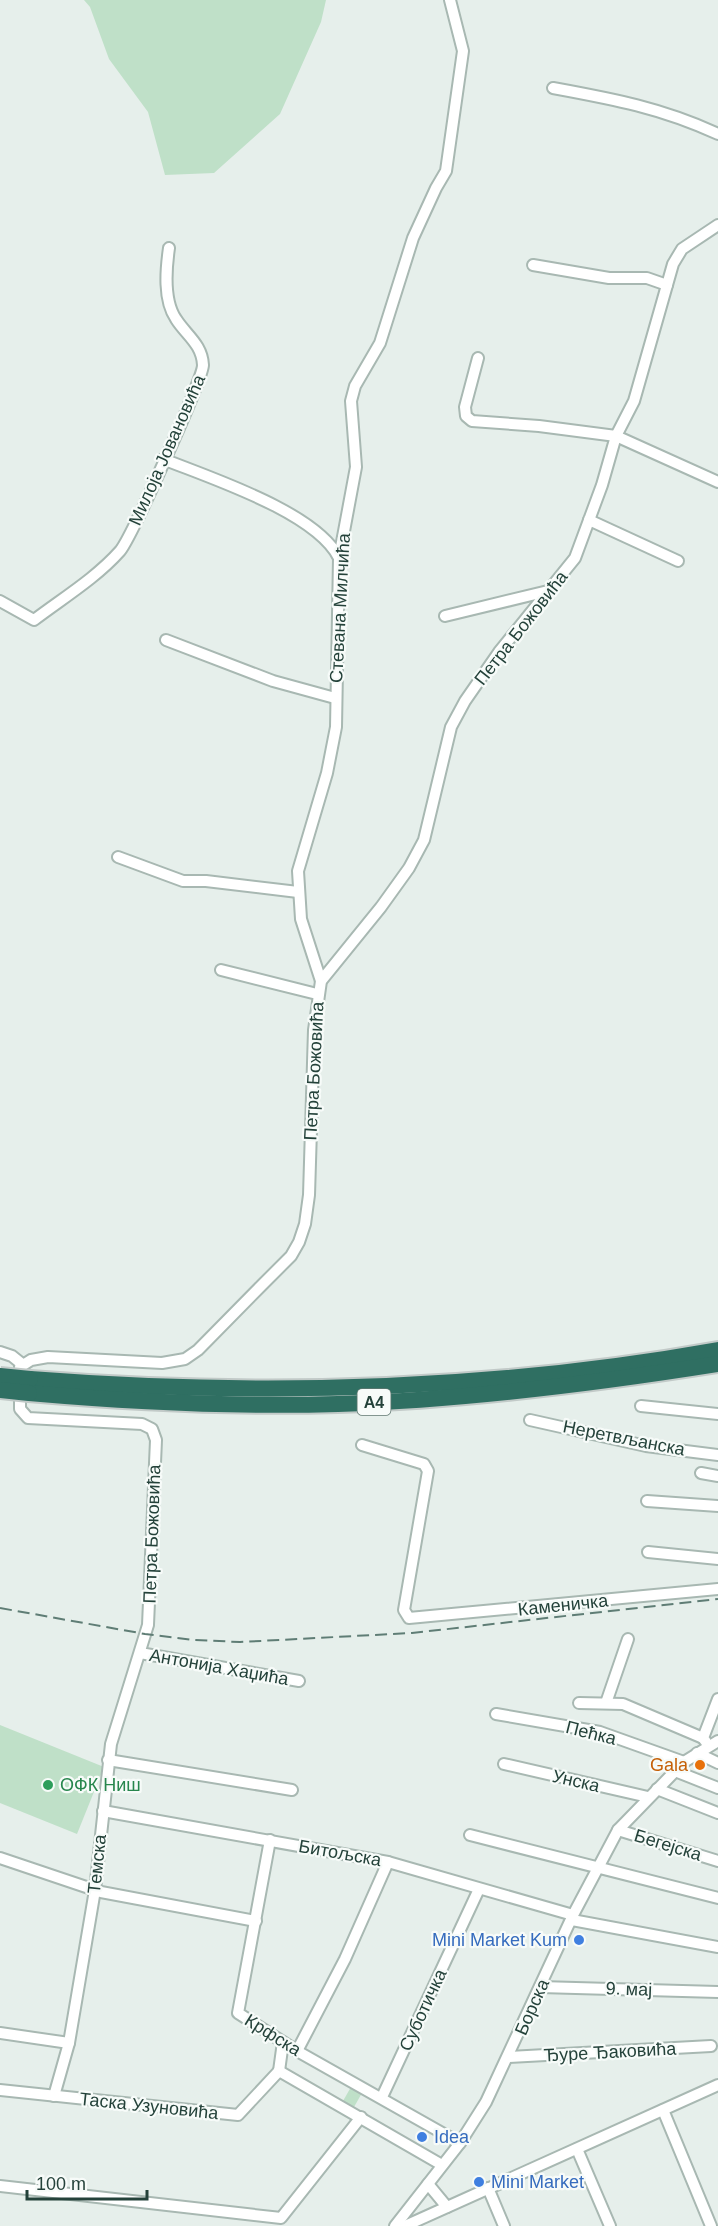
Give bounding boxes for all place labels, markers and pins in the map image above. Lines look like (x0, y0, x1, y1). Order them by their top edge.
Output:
place label: Gala (650, 1755, 689, 1775)
marker: Gala (693, 1758, 707, 1772)
place label: ОФК Ниш (60, 1775, 141, 1795)
marker: ОФК Ниш (41, 1778, 55, 1792)
place label: Mini Market Kum (432, 1930, 567, 1950)
marker: Mini Market Kum (572, 1933, 586, 1947)
place label: Idea (434, 2127, 470, 2147)
marker: Idea (415, 2130, 429, 2144)
place label: Mini Market (491, 2172, 584, 2192)
marker: Mini Market (472, 2175, 486, 2189)

